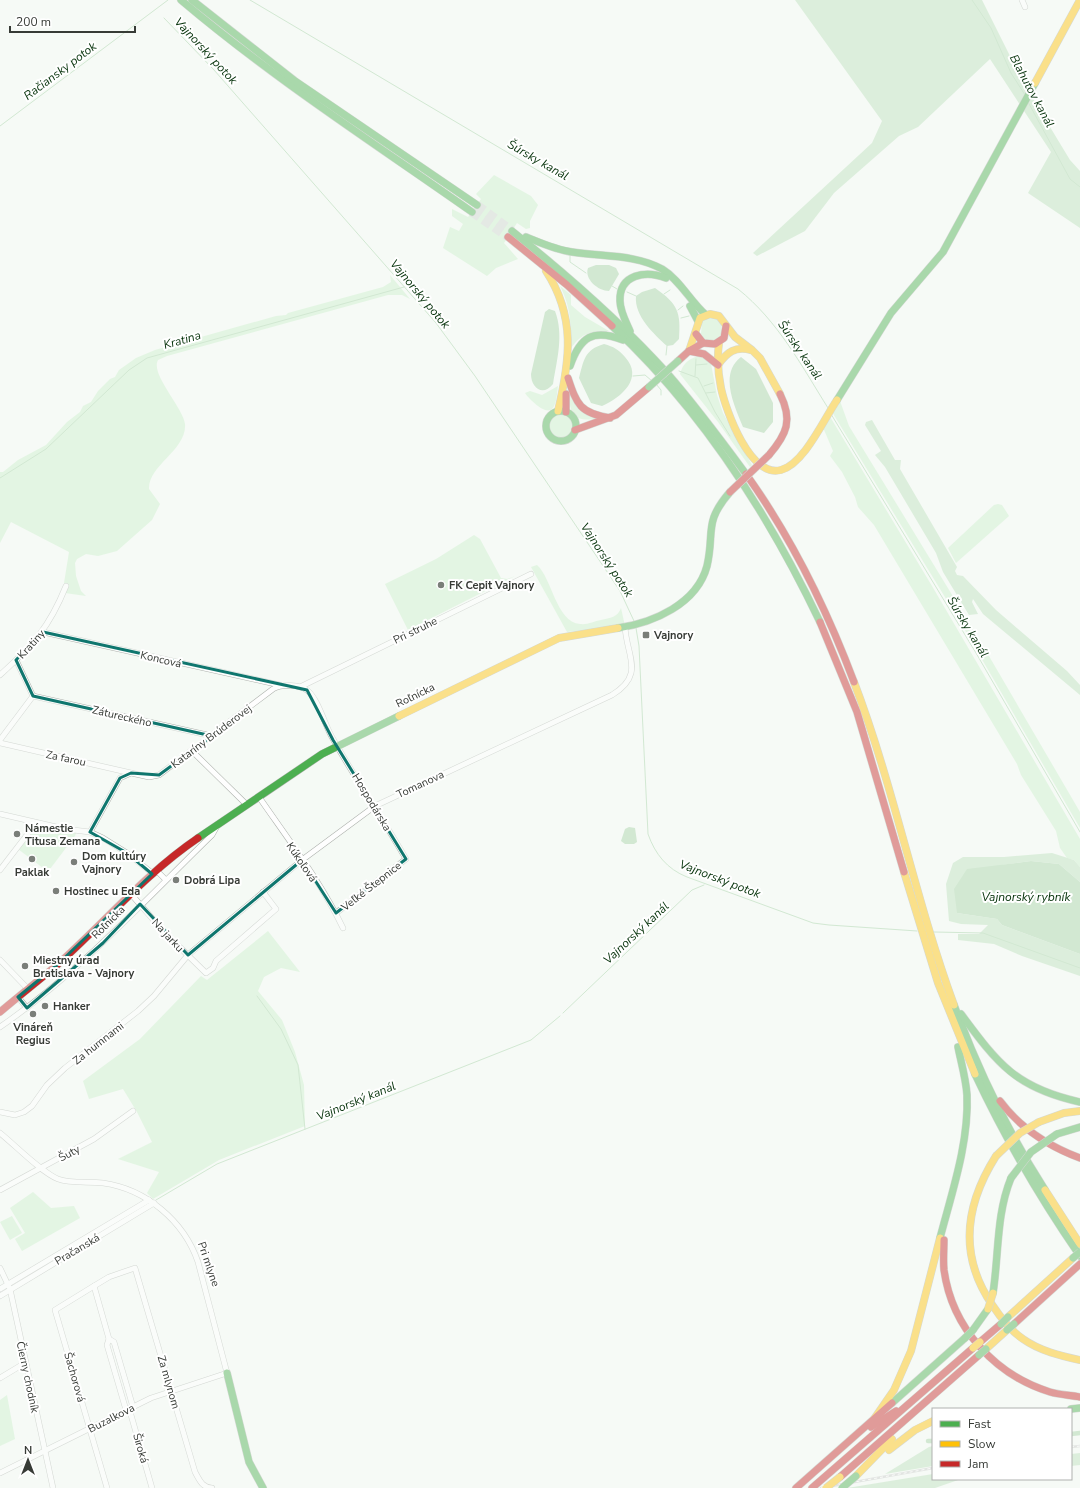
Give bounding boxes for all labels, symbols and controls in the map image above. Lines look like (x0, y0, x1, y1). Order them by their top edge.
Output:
scale bar (10, 8, 135, 34)
text: 200 m (16, 14, 51, 30)
water label: Vajnorský potok (171, 14, 242, 89)
water label: Račiansky potok (20, 38, 100, 104)
water label: Blahutov kanál (1006, 52, 1058, 131)
water label: Šúrsky kanál (504, 136, 572, 184)
water label: Vajnorský potok (386, 256, 454, 333)
water label: Šúrsky kanál (774, 317, 826, 383)
water label: Kratina (161, 327, 203, 353)
water label: Vajnorský potok (577, 520, 638, 601)
place label: FK Cepit Vajnory (449, 578, 535, 593)
marker: FK Cepit Vajnory (436, 580, 446, 590)
water label: Šúrsky kanál (944, 594, 993, 661)
street label: Pri struhe (391, 613, 440, 648)
street label: Kratiny (14, 626, 49, 662)
place label: Vajnory (653, 628, 693, 643)
marker: Vajnory (641, 630, 651, 640)
street label: Koncová (139, 648, 183, 672)
street label: Roľnícka (393, 679, 437, 711)
street label: Kataríny Brúderovej (168, 701, 255, 772)
street label: Zátureckého (91, 702, 153, 731)
street label: Za farou (44, 747, 87, 770)
street label: Tomanova (394, 767, 447, 802)
street label: Hospodárska (348, 771, 395, 834)
place label: Námestie Titusa Zemana (25, 821, 100, 849)
marker: Námestie Titusa Zemana (12, 829, 22, 839)
street label: Kúkoľová (283, 839, 320, 885)
place label: Dom kultúry Vajnory (81, 849, 146, 877)
marker: Paklak (27, 854, 37, 864)
water label: Vajnorský potok (677, 856, 764, 902)
marker: Dom kultúry Vajnory (69, 857, 79, 867)
street label: Veľké Štepnice (337, 857, 405, 915)
place label: Paklak (15, 865, 50, 880)
place label: Dobrá Lipa (184, 873, 240, 888)
marker: Dobrá Lipa (171, 875, 181, 885)
place label: Hostinec u Eda (64, 884, 140, 899)
marker: Hostinec u Eda (51, 886, 61, 896)
water label: Vajnorský rybník (982, 889, 1071, 905)
water label: Vajnorský kanál (600, 898, 673, 968)
street label: Roľnícka (88, 902, 129, 942)
street label: Na jarku (148, 915, 187, 955)
place label: Miestny úrad Bratislava - Vajnory (33, 953, 135, 981)
marker: Miestny úrad Bratislava - Vajnory (20, 961, 30, 971)
place label: Hanker (53, 999, 91, 1014)
marker: Hanker (40, 1001, 50, 1011)
marker: Vináreň Regius (28, 1009, 38, 1019)
street label: Za humnami (70, 1019, 127, 1068)
place label: Vináreň Regius (12, 1020, 53, 1048)
water label: Vajnorský kanál (314, 1078, 399, 1124)
street label: Šuty (55, 1140, 83, 1165)
street label: Pračanská (52, 1230, 103, 1269)
street label: Pri mlyne (194, 1240, 223, 1289)
street label: Čierny chodník (13, 1340, 43, 1415)
street label: Šachorová (60, 1350, 90, 1404)
street label: Za mlynom (154, 1354, 183, 1411)
street label: Buzalkova (85, 1400, 137, 1437)
legend (932, 1408, 1072, 1480)
text: Fast (968, 1416, 991, 1432)
street label: Široká (129, 1431, 153, 1465)
text: Slow (968, 1436, 996, 1452)
north arrow (8, 1440, 48, 1480)
text: N (24, 1443, 32, 1458)
text: Jam (967, 1456, 989, 1472)

